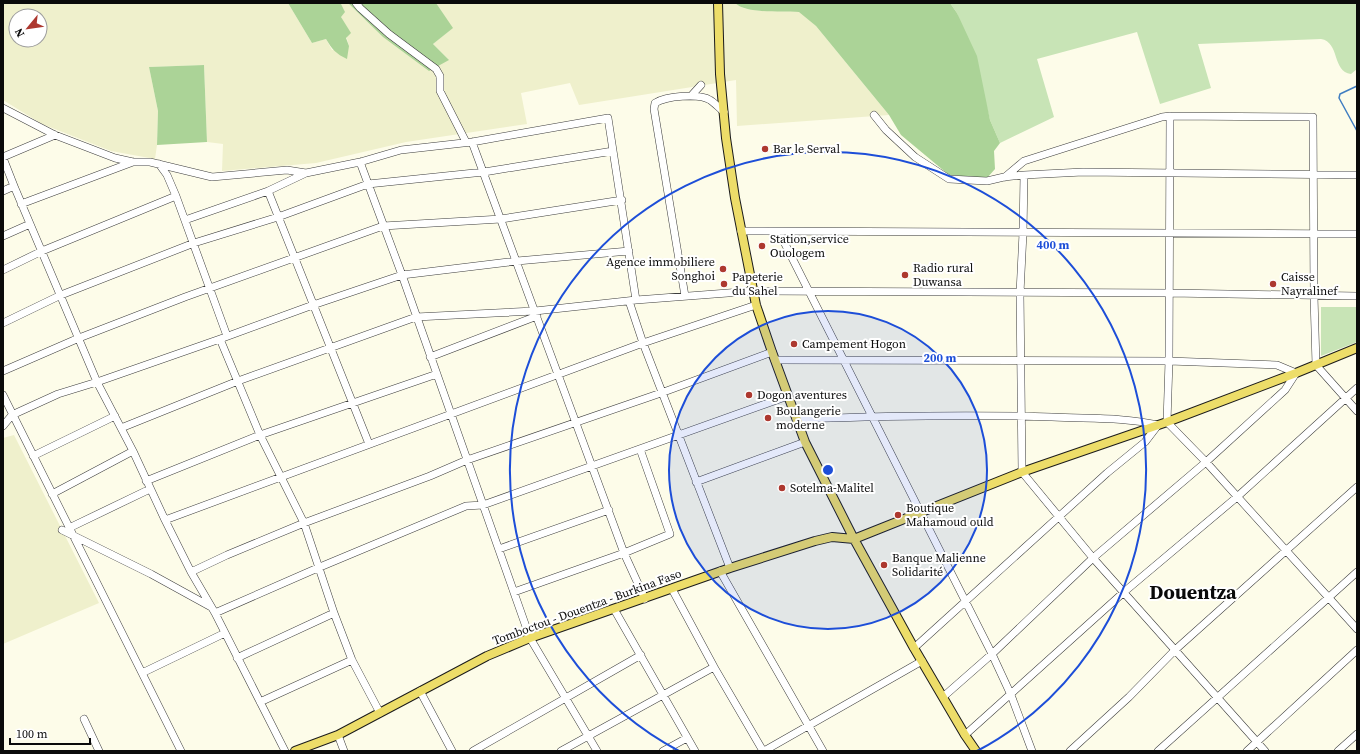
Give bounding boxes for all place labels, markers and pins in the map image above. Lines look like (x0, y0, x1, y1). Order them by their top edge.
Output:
place label: Bar le Serval (773, 141, 840, 157)
marker: Bar le Serval (760, 144, 770, 154)
place label: Station,service Ouologem (770, 231, 849, 261)
marker: Station,service Ouologem (757, 241, 767, 251)
place label: Agence immobiliere Songhoi (606, 254, 715, 284)
place label: Radio rural Duwansa (913, 260, 974, 290)
marker: Agence immobiliere Songhoi (718, 264, 728, 274)
place label: Papeterie du Sahel (732, 269, 783, 299)
place label: Caisse Nayralinef (1281, 269, 1339, 299)
marker: Radio rural Duwansa (900, 270, 910, 280)
marker: Papeterie du Sahel (719, 279, 729, 289)
marker: Caisse Nayralinef (1268, 279, 1278, 289)
place label: Campement Hogon (802, 336, 906, 352)
marker: Campement Hogon (789, 339, 799, 349)
place label: Dogon aventures (757, 387, 847, 403)
marker: Dogon aventures (744, 390, 754, 400)
place label: Boulangerie moderne (776, 403, 841, 433)
marker: Boulangerie moderne (763, 413, 773, 423)
centre of rings (821, 463, 835, 477)
place label: Sotelma-Malitel (790, 480, 874, 496)
marker: Sotelma-Malitel (777, 483, 787, 493)
place label: Boutique Mahamoud ould (906, 500, 994, 530)
marker: Boutique Mahamoud ould (893, 510, 903, 520)
place label: Banque Malienne Solidarité (892, 550, 986, 580)
marker: Banque Malienne Solidarité (879, 560, 889, 570)

